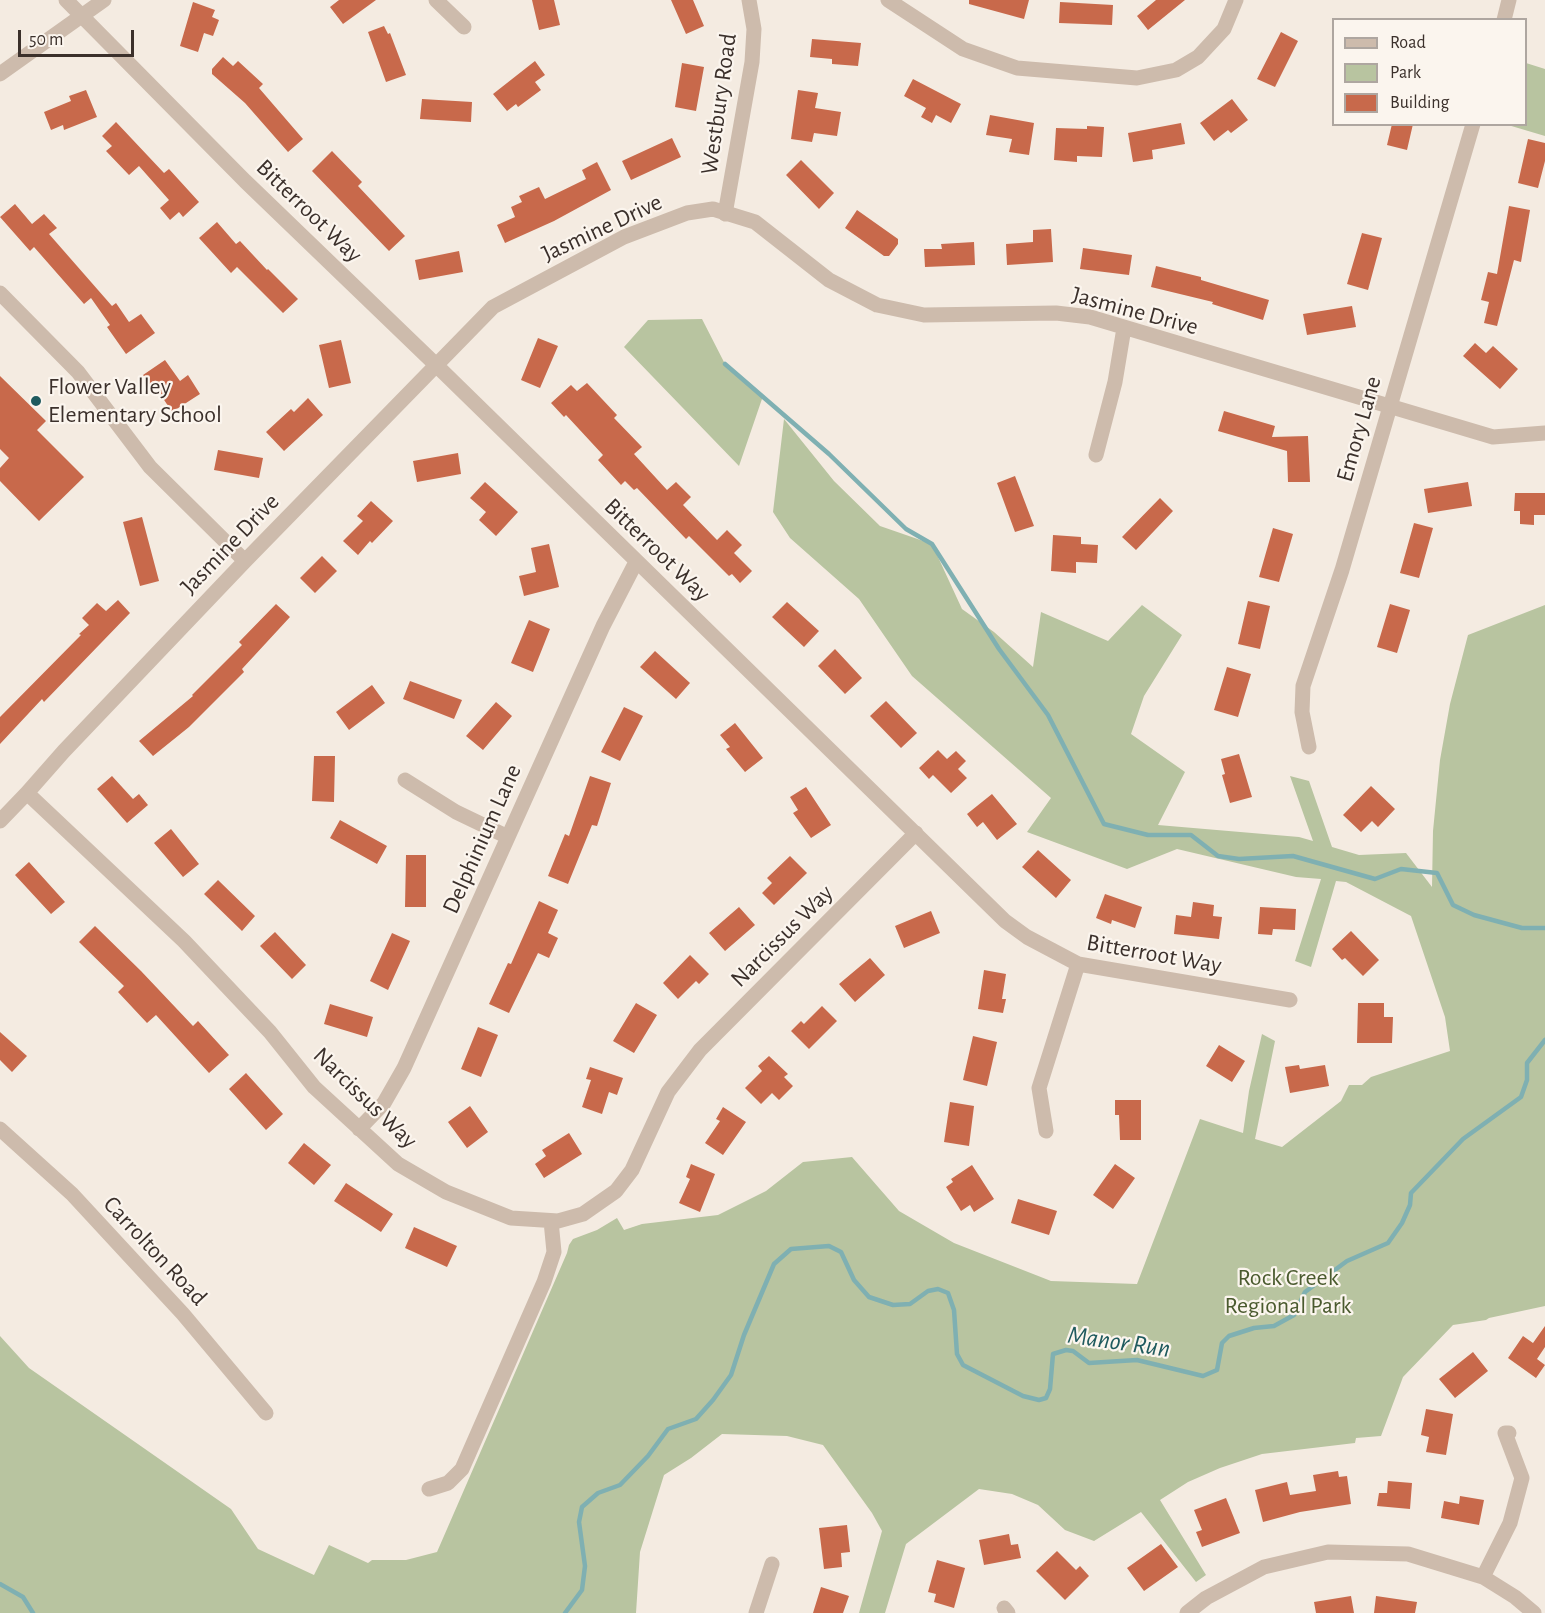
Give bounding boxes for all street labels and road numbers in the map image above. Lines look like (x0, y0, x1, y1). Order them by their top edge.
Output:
street label: Westbury Road (695, 32, 743, 176)
street label: Bitterroot Way (250, 153, 368, 269)
street label: Jasmine Drive (537, 188, 667, 268)
street label: Jasmine Drive (1069, 280, 1201, 342)
street label: Emory Lane (1330, 373, 1388, 485)
street label: Jasmine Drive (175, 488, 285, 600)
street label: Bitterroot Way (598, 492, 716, 608)
street label: Delphinium Lane (436, 760, 528, 918)
street label: Narcissus Way (725, 879, 839, 993)
street label: Bitterroot Way (1084, 928, 1224, 980)
street label: Narcissus Way (307, 1041, 423, 1155)
street label: Carrolton Road (97, 1190, 213, 1312)

